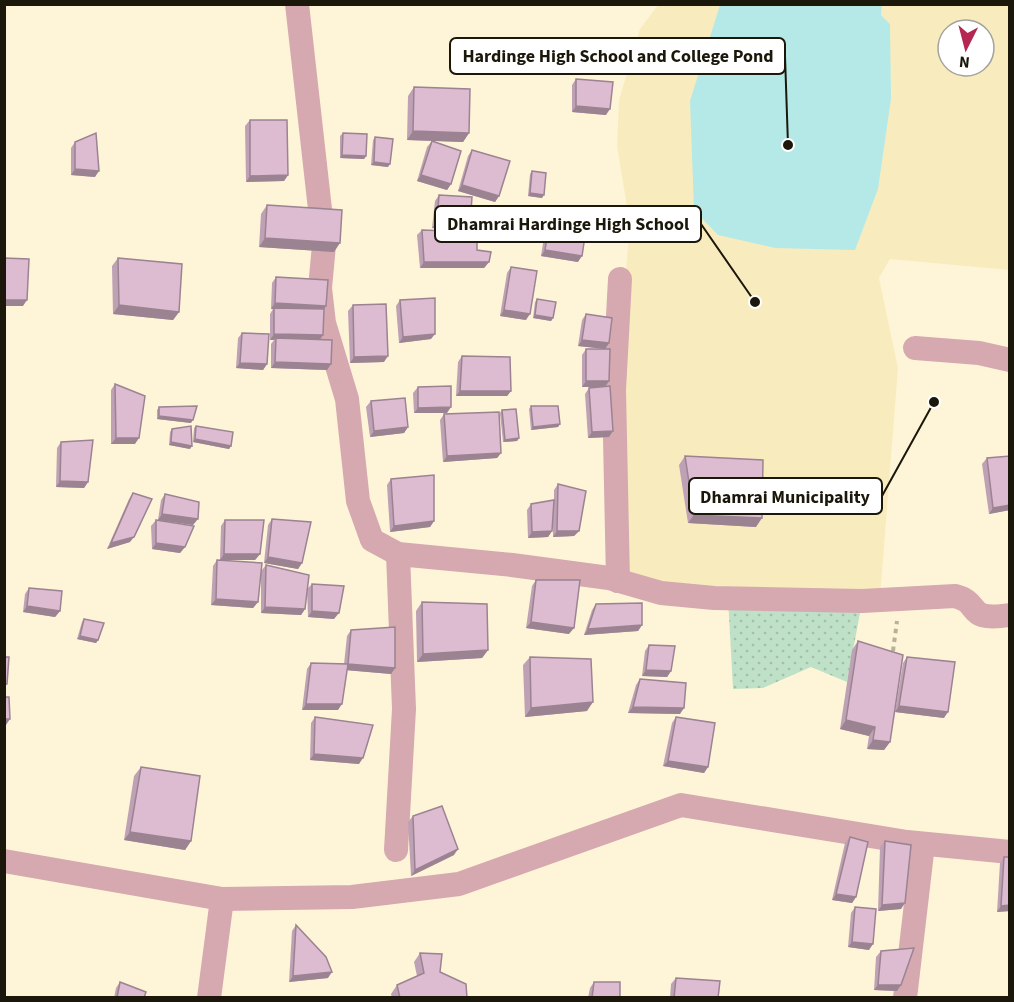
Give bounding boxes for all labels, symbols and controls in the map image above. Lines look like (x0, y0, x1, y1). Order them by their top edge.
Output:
north arrow (936, 18, 996, 78)
callout: Hardinge High School and College Pond (450, 38, 785, 74)
text: Hardinge High School and College Pond (462, 44, 774, 69)
text: N (958, 50, 971, 73)
callout: Dhamrai Hardinge High School (435, 206, 701, 242)
text: Dhamrai Hardinge High School (447, 212, 689, 237)
callout: Dhamrai Municipality (689, 478, 882, 514)
text: Dhamrai Municipality (700, 485, 871, 510)

